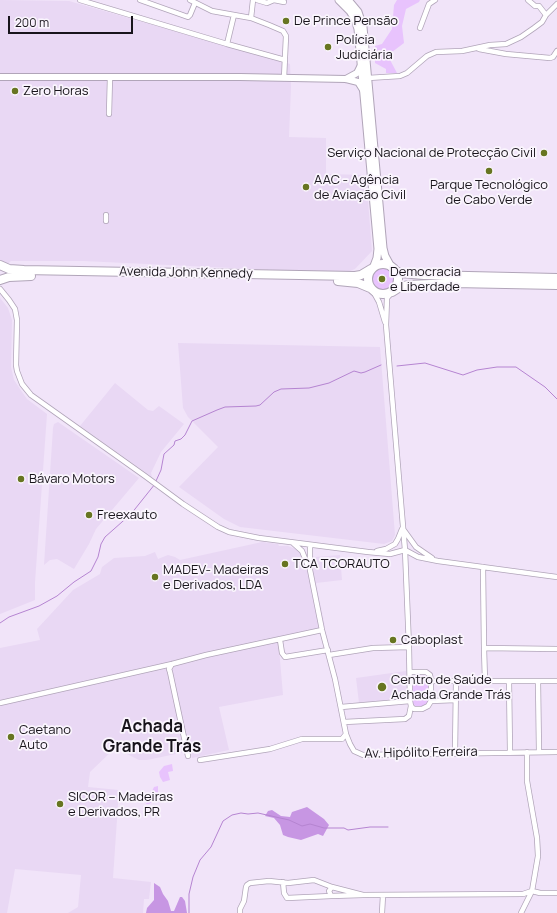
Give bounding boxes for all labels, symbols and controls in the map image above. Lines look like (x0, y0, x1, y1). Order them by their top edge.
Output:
scale bar (10, 8, 135, 34)
place label: De Prince Pensão (294, 13, 398, 29)
text: 200 m (15, 14, 49, 31)
marker: De Prince Pensão (281, 16, 291, 26)
place label: Polícia Judiciária (336, 32, 393, 63)
marker: Polícia Judiciária (323, 42, 333, 52)
place label: Zero Horas (23, 83, 88, 99)
marker: Zero Horas (10, 86, 20, 96)
place label: Serviço Nacional de Protecção Civil (327, 145, 536, 161)
marker: Serviço Nacional de Protecção Civil (539, 148, 549, 158)
marker: Parque Tecnológico de Cabo Verde (484, 166, 494, 176)
place label: AAC - Agência de Aviação Civil (314, 172, 406, 203)
place label: Parque Tecnológico de Cabo Verde (430, 177, 548, 208)
marker: AAC - Agência de Aviação Civil (301, 182, 311, 192)
street label: Avenida John Kennedy (119, 264, 253, 282)
place label: Democracia e Liberdade (390, 264, 461, 295)
marker: Democracia e Liberdade (377, 274, 387, 284)
place label: Bávaro Motors (29, 471, 115, 487)
marker: Bávaro Motors (16, 474, 26, 484)
place label: Freexauto (97, 507, 157, 523)
marker: Freexauto (84, 510, 94, 520)
place label: TCA TCORAUTO (293, 556, 390, 572)
marker: TCA TCORAUTO (280, 559, 290, 569)
place label: MADEV- Madeiras e Derivados, LDA (163, 562, 269, 593)
marker: MADEV- Madeiras e Derivados, LDA (150, 572, 160, 582)
place label: Caboplast (401, 632, 463, 648)
marker: Caboplast (388, 635, 398, 645)
place label: Centro de Saúde Achada Grande Trás (391, 672, 511, 703)
marker: Centro de Saúde Achada Grande Trás (376, 681, 388, 693)
district label: Achada Grande Trás (103, 717, 201, 757)
place label: Caetano Auto (19, 722, 71, 753)
marker: Caetano Auto (6, 732, 16, 742)
street label: Av. Hipólito Ferreira (364, 744, 478, 762)
place label: SICOR – Madeiras e Derivados, PR (68, 789, 173, 820)
marker: SICOR – Madeiras e Derivados, PR (55, 799, 65, 809)

